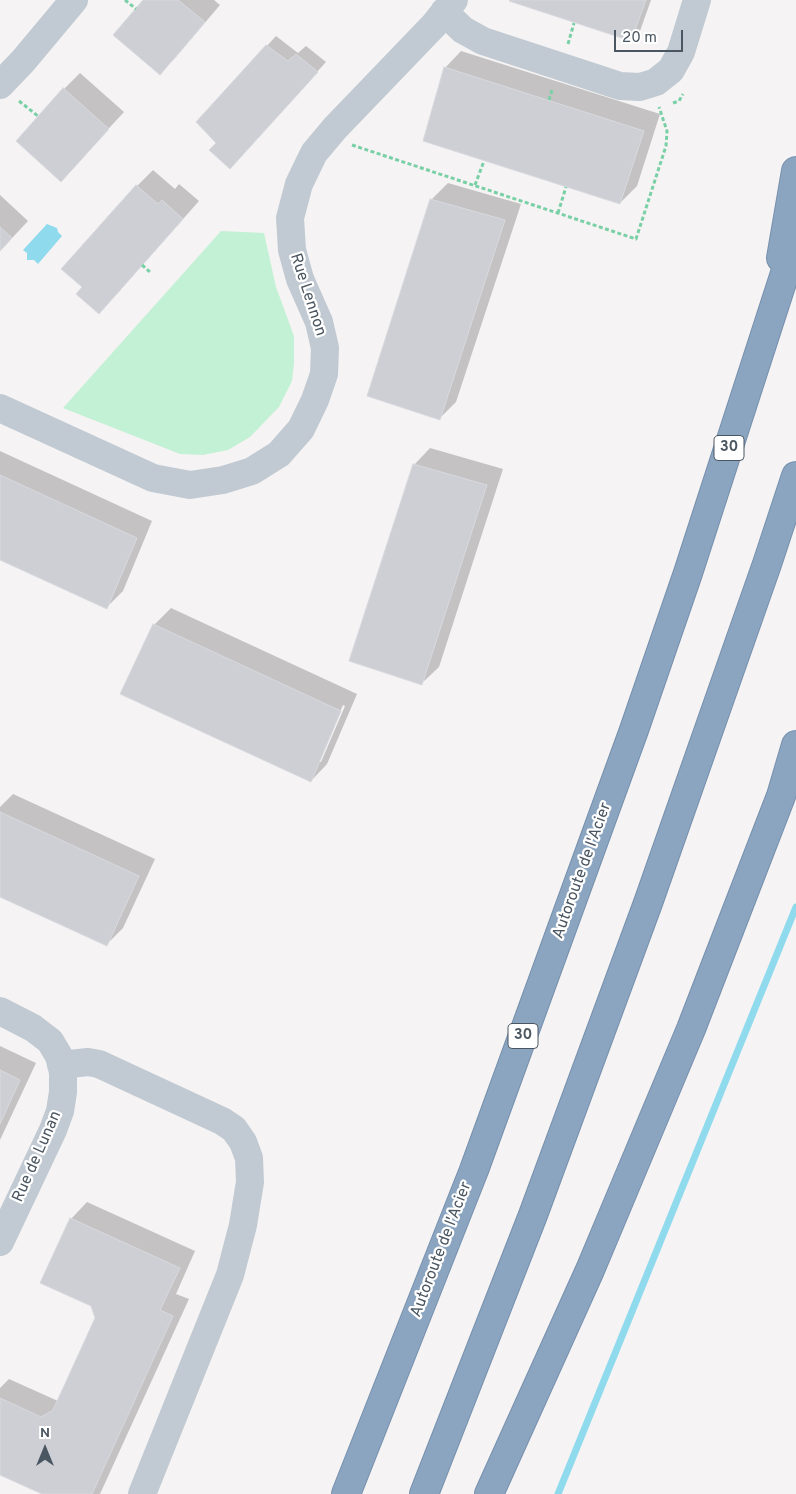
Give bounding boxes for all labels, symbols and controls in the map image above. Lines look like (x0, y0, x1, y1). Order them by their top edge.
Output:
scale bar (616, 20, 685, 52)
text: 20 m (622, 29, 657, 48)
street label: Rue Lennon (285, 251, 329, 339)
road number: 30 (714, 436, 744, 460)
street label: Autoroute de l'Acier (549, 800, 617, 942)
road number: 30 (508, 1024, 538, 1048)
street label: Rue de Lunan (9, 1108, 67, 1206)
street label: Autoroute de l'Acier (407, 1180, 477, 1320)
north arrow (20, 1424, 70, 1474)
text: N (40, 1425, 50, 1442)

